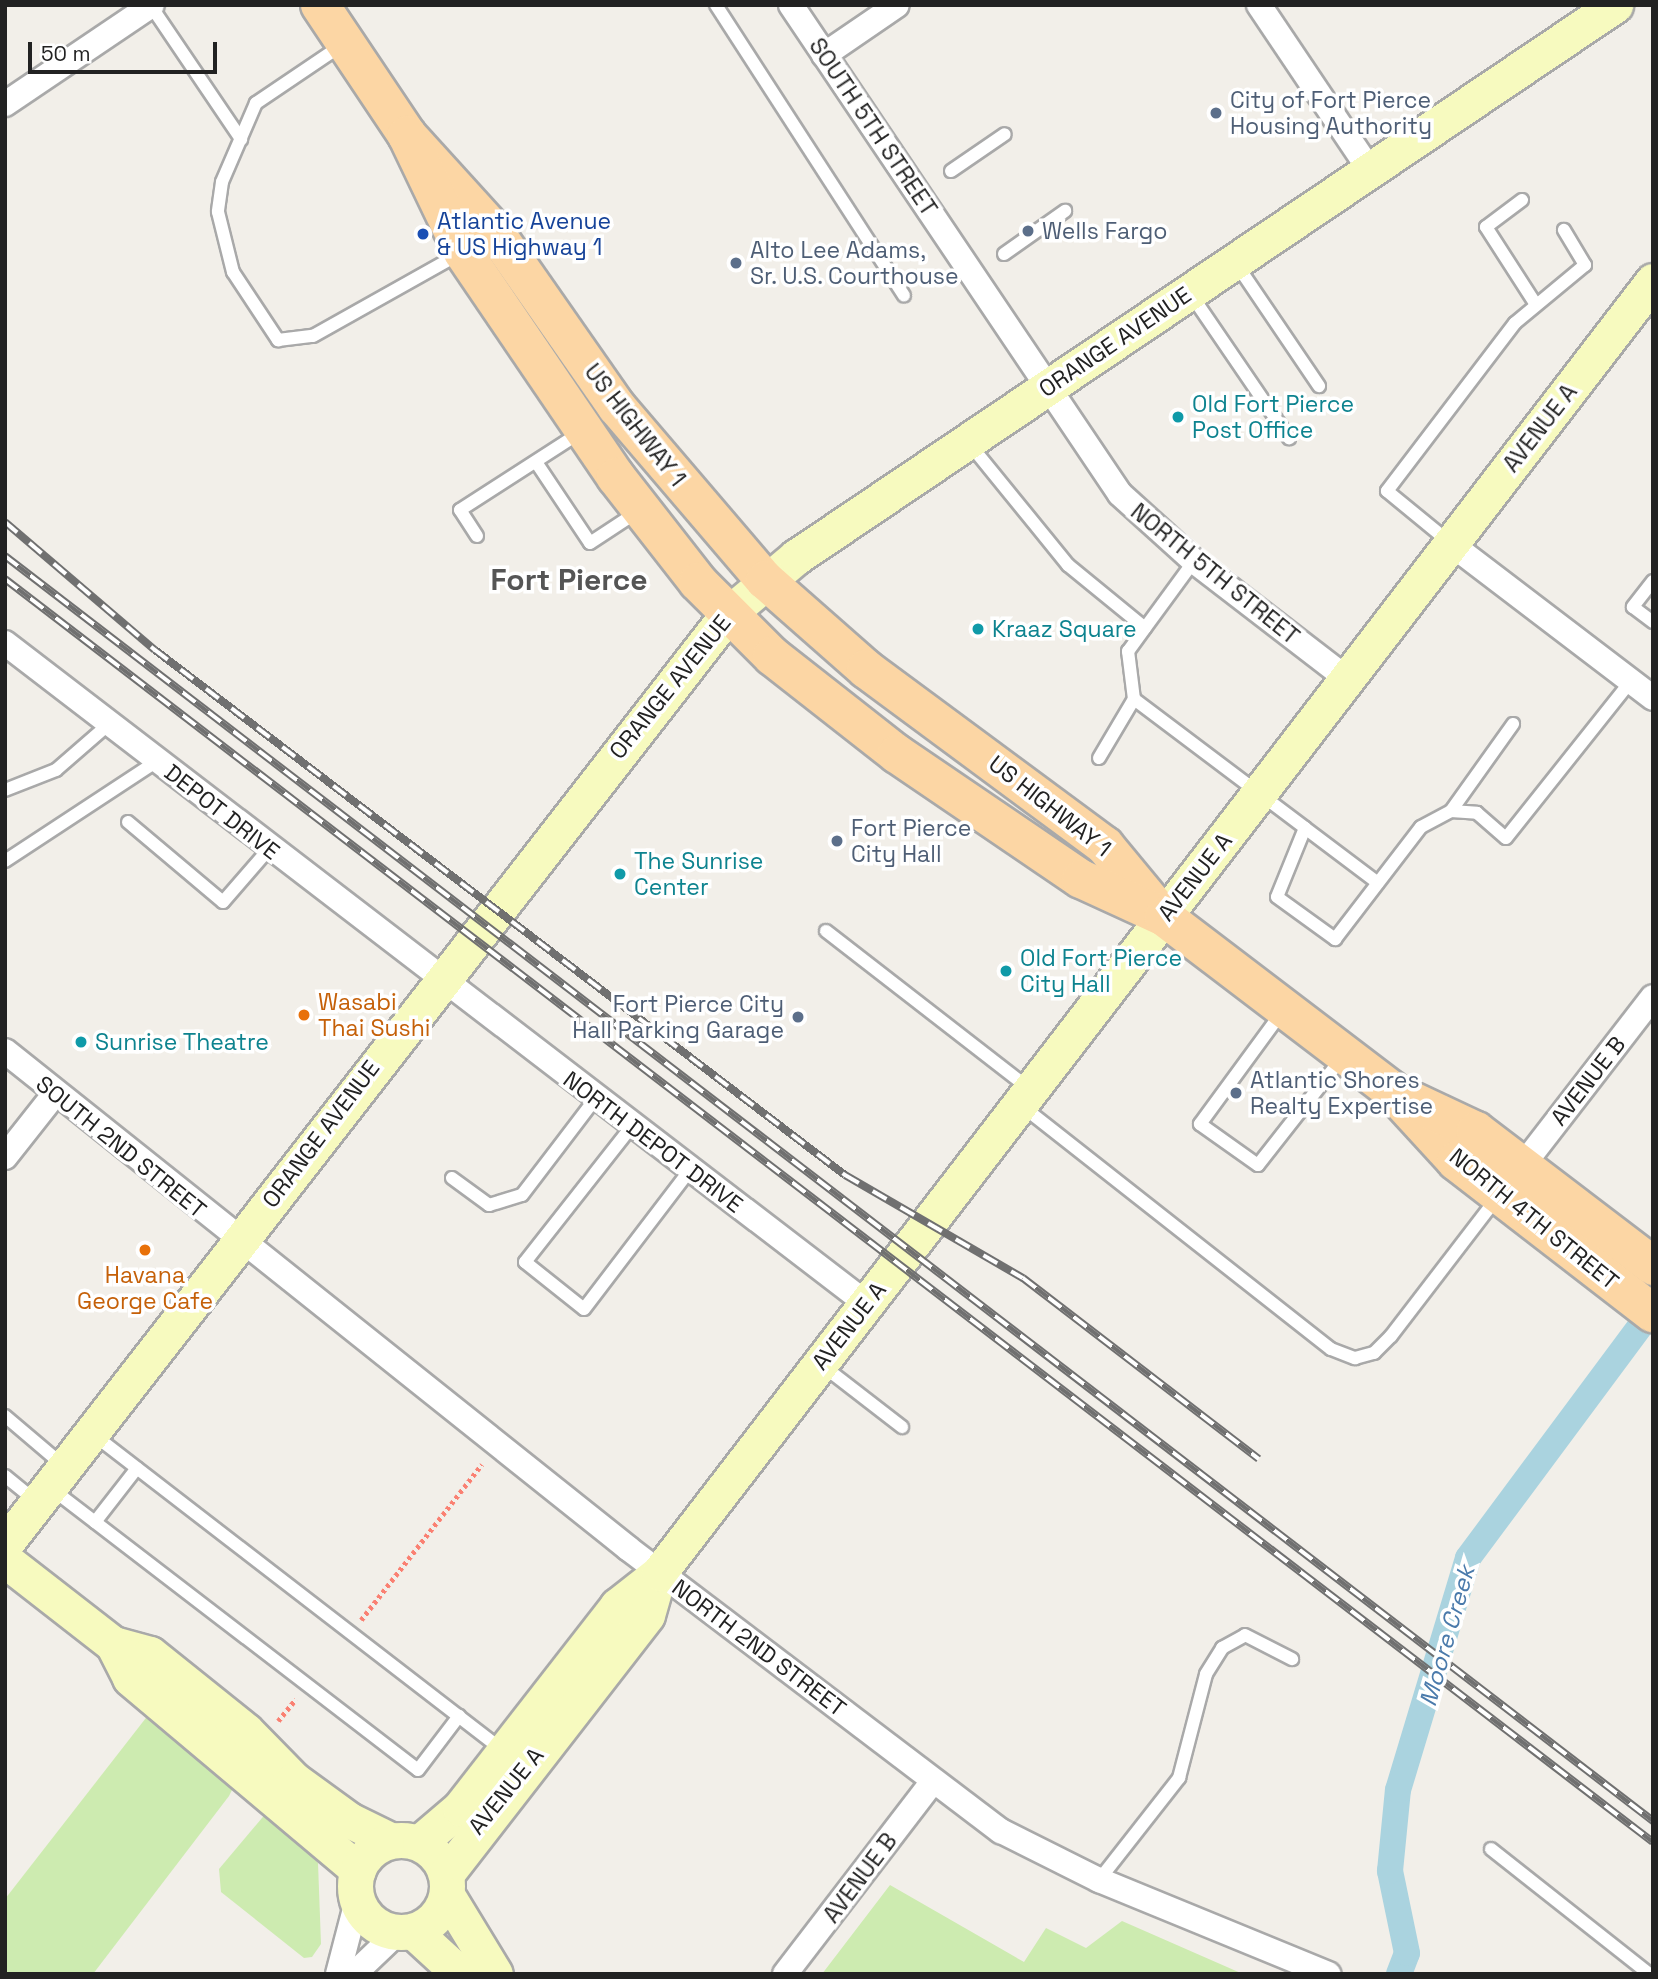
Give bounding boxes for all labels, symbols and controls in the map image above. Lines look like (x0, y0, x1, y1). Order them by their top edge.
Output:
scale bar (32, 28, 220, 72)
street label: SOUTH 5TH STREET (803, 33, 943, 221)
text: 50 m (41, 40, 91, 67)
place label: City of Fort Pierce Housing Authority (1230, 86, 1432, 140)
marker: City of Fort Pierce Housing Authority (1208, 105, 1224, 121)
place label: Atlantic Avenue & US Highway 1 (437, 207, 611, 261)
place label: Wells Fargo (1042, 217, 1167, 245)
marker: Wells Fargo (1020, 223, 1036, 239)
marker: Atlantic Avenue & US Highway 1 (415, 226, 431, 242)
place label: Alto Lee Adams, Sr. U.S. Courthouse (750, 236, 960, 290)
marker: Alto Lee Adams, Sr. U.S. Courthouse (728, 255, 744, 271)
street label: ORANGE AVENUE (1034, 281, 1196, 403)
street label: US HIGHWAY 1 (579, 358, 691, 492)
street label: AVENUE A (1497, 378, 1583, 478)
place label: Old Fort Pierce Post Office (1192, 390, 1354, 444)
marker: Old Fort Pierce Post Office (1170, 409, 1186, 425)
street label: NORTH 5TH STREET (1125, 498, 1305, 650)
district label: Fort Pierce (490, 562, 648, 598)
street label: ORANGE AVENUE (603, 609, 737, 765)
place label: Kraaz Square (992, 615, 1137, 643)
marker: Kraaz Square (970, 621, 986, 637)
street label: US HIGHWAY 1 (983, 750, 1117, 862)
street label: DEPOT DRIVE (159, 758, 285, 866)
place label: Fort Pierce City Hall (851, 814, 971, 868)
street label: AVENUE A (1152, 827, 1238, 927)
marker: Fort Pierce City Hall (829, 833, 845, 849)
place label: The Sunrise Center (634, 847, 763, 901)
marker: The Sunrise Center (612, 866, 628, 882)
place label: Old Fort Pierce City Hall (1020, 944, 1182, 998)
marker: Old Fort Pierce City Hall (998, 963, 1014, 979)
place label: Wasabi Thai Sushi (318, 988, 430, 1042)
place label: Fort Pierce City Hall Parking Garage (572, 990, 784, 1044)
marker: Wasabi Thai Sushi (296, 1007, 312, 1023)
marker: Fort Pierce City Hall Parking Garage (790, 1009, 806, 1025)
place label: Sunrise Theatre (95, 1028, 269, 1056)
street label: AVENUE B (1545, 1031, 1631, 1131)
marker: Sunrise Theatre (73, 1034, 89, 1050)
street label: ORANGE AVENUE (257, 1055, 385, 1213)
street label: NORTH DEPOT DRIVE (558, 1065, 748, 1219)
place label: Atlantic Shores Realty Expertise (1250, 1066, 1433, 1120)
street label: SOUTH 2ND STREET (31, 1070, 211, 1224)
marker: Atlantic Shores Realty Expertise (1228, 1085, 1244, 1101)
street label: NORTH 4TH STREET (1444, 1142, 1624, 1296)
marker: Havana George Cafe (137, 1242, 153, 1258)
place label: Havana George Cafe (77, 1261, 213, 1315)
street label: AVENUE A (806, 1276, 892, 1376)
water label: Moore Creek (1413, 1562, 1481, 1710)
street label: NORTH 2ND STREET (667, 1574, 851, 1722)
street label: AVENUE A (462, 1742, 550, 1840)
street label: AVENUE B (817, 1828, 903, 1928)

